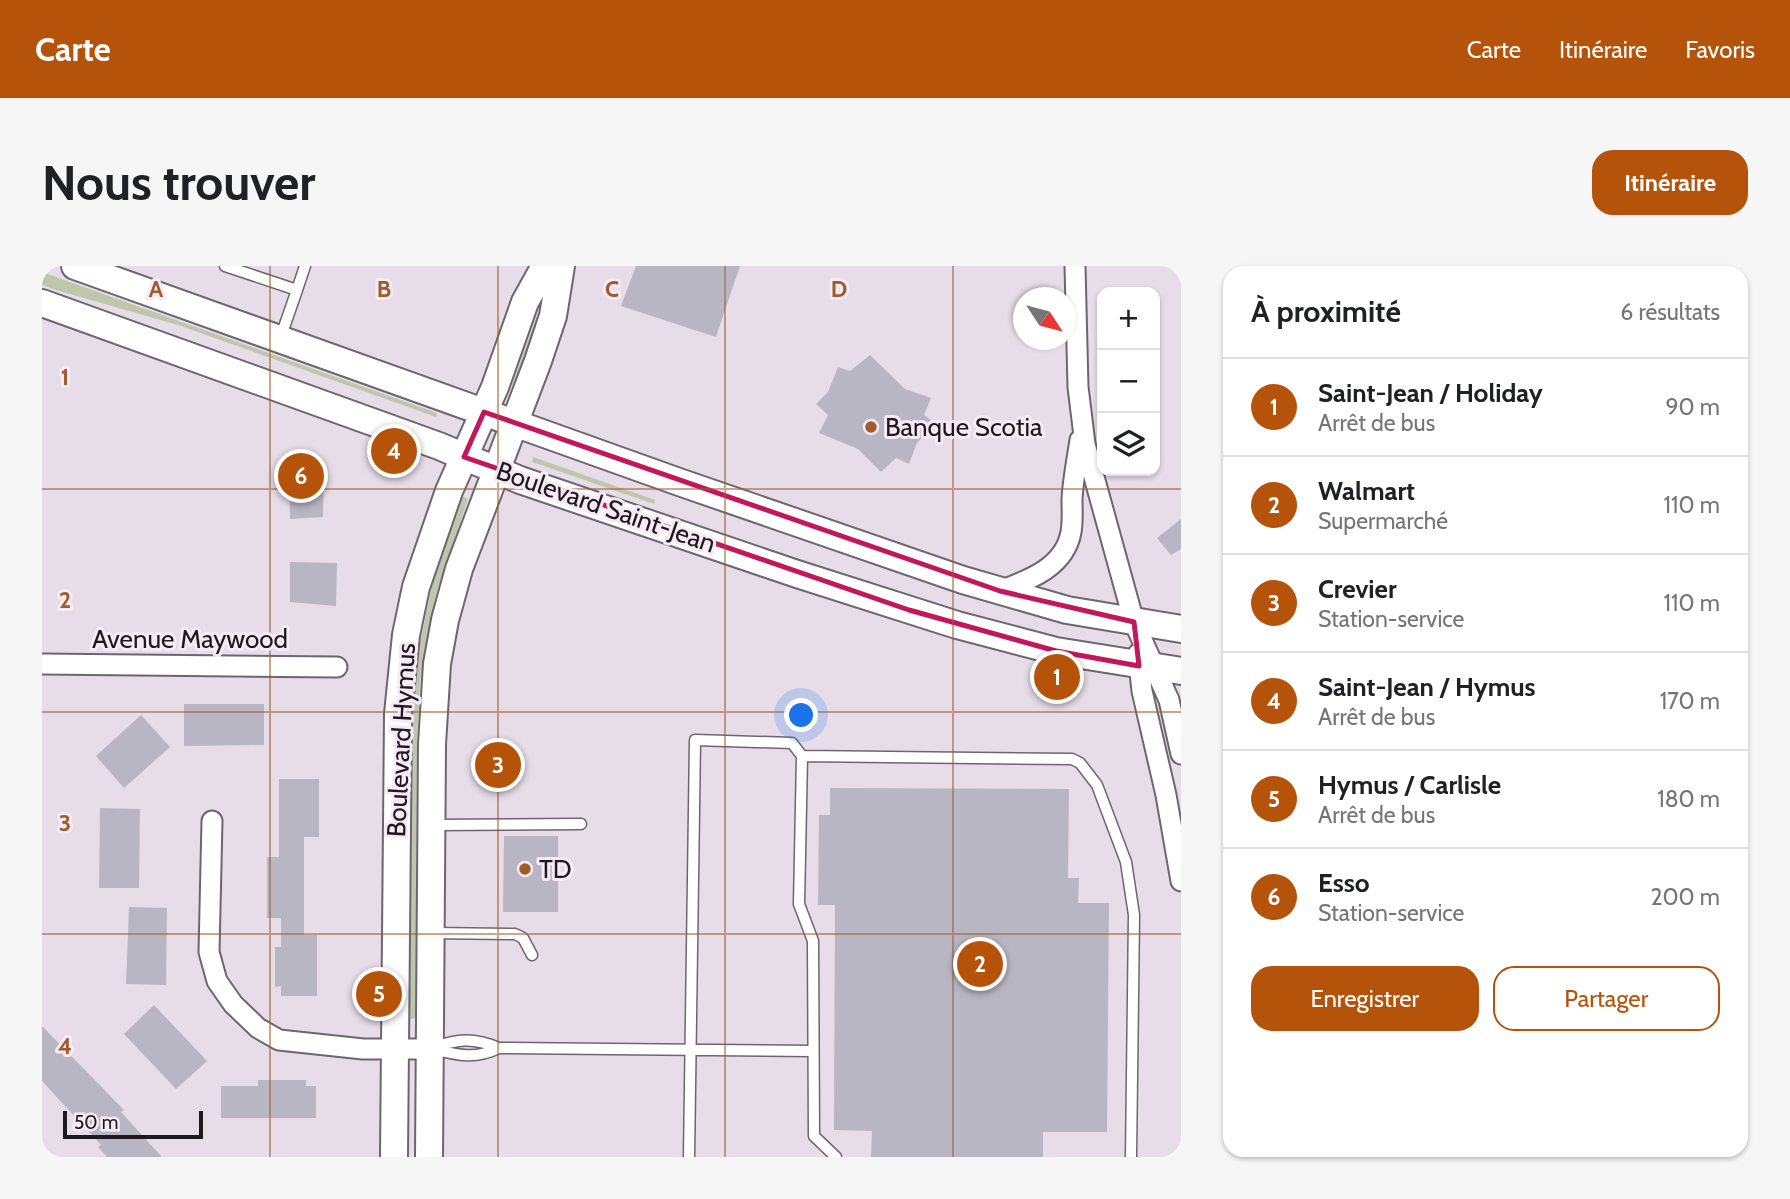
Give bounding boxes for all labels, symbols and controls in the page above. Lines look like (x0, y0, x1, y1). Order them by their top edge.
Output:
text: Carte (35, 29, 111, 69)
text: Carte (1467, 35, 1521, 64)
text: Itinéraire (1559, 35, 1647, 64)
text: Favoris (1685, 35, 1755, 64)
button: Itinéraire (1592, 150, 1748, 215)
text: Nous trouver (42, 153, 316, 212)
text: A (149, 275, 164, 303)
text: B (377, 275, 391, 303)
text: C (605, 275, 619, 303)
text: D (831, 275, 847, 303)
north arrow (1013, 287, 1076, 350)
map controls (1097, 287, 1160, 476)
button: + (1097, 287, 1160, 350)
text: À proximité (1251, 293, 1401, 330)
text: 6 résultats (1620, 298, 1720, 326)
button: − (1097, 350, 1160, 413)
text: 1 (61, 363, 69, 391)
text: Saint-Jean / Holiday (1318, 377, 1543, 409)
text: 1 (1270, 393, 1278, 421)
text: 90 m (1666, 393, 1720, 421)
text: Arrêt de bus (1318, 409, 1435, 437)
place label: Banque Scotia (885, 411, 1043, 443)
button: layers (1097, 413, 1160, 476)
marker: Banque Scotia (863, 419, 879, 435)
pin: 4 (371, 425, 417, 477)
pin: 6 (278, 450, 324, 502)
street label: Boulevard Saint-Jean (492, 454, 720, 560)
text: Walmart (1318, 475, 1415, 507)
text: 2 (1268, 491, 1280, 519)
text: 110 m (1664, 491, 1720, 519)
text: Supermarché (1318, 507, 1448, 535)
text: Crevier (1318, 573, 1397, 605)
text: 2 (59, 586, 71, 614)
text: 3 (1268, 589, 1280, 617)
text: 110 m (1664, 589, 1720, 617)
text: Station-service (1318, 605, 1464, 633)
street label: Avenue Maywood (92, 623, 288, 655)
street label: Boulevard Hymus (380, 642, 422, 838)
pin: 1 (1034, 651, 1080, 703)
text: Saint-Jean / Hymus (1318, 671, 1536, 703)
text: 4 (1267, 687, 1281, 715)
text: 170 m (1660, 687, 1720, 715)
your location (784, 698, 818, 732)
text: Arrêt de bus (1318, 703, 1435, 731)
pin: 3 (475, 739, 521, 791)
text: Hymus / Carlisle (1318, 769, 1501, 801)
text: 5 (1268, 785, 1280, 813)
text: 180 m (1657, 785, 1720, 813)
text: Arrêt de bus (1318, 801, 1435, 829)
text: 3 (59, 809, 71, 837)
place label: TD (539, 853, 572, 885)
marker: TD (517, 861, 533, 877)
text: Esso (1318, 867, 1370, 899)
text: 6 (1268, 883, 1280, 911)
text: 200 m (1650, 883, 1720, 911)
text: Station-service (1318, 899, 1464, 927)
pin: 2 (957, 938, 1003, 990)
button: Enregistrer (1251, 966, 1479, 1031)
button: Partager (1493, 966, 1720, 1031)
pin: 5 (356, 968, 402, 1020)
text: 4 (58, 1032, 72, 1060)
scale bar (63, 1108, 203, 1140)
text: 50 m (74, 1111, 118, 1134)

